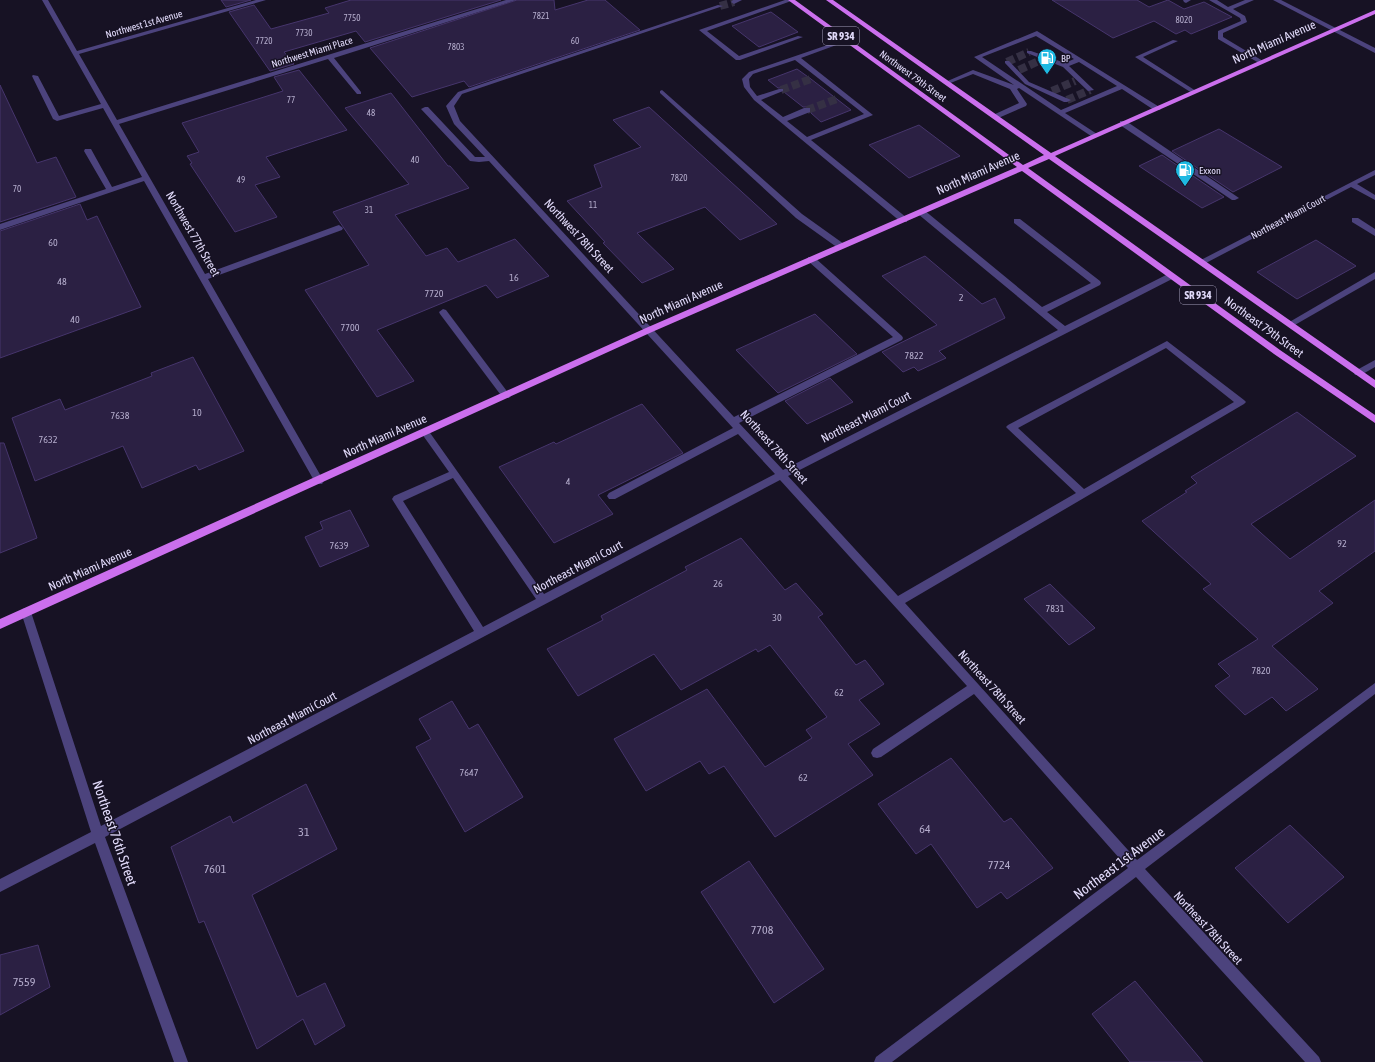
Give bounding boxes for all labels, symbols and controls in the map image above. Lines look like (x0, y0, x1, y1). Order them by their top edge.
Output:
street label: Northwest 1st Avenue (104, 8, 184, 40)
house number: 7821 (533, 11, 549, 21)
house number: 7750 (344, 13, 360, 23)
house number: 8020 (1176, 15, 1192, 25)
street label: North Miami Avenue (1230, 17, 1318, 67)
road number: SR 934 (823, 27, 859, 45)
house number: 7730 (296, 28, 312, 38)
street label: Northwest Miami Place (270, 34, 354, 70)
house number: 7720 (256, 36, 272, 46)
house number: 60 (571, 36, 579, 46)
house number: 7803 (448, 42, 464, 52)
fuel station icon: BP (1036, 47, 1058, 75)
street label: Northwest 79th Street (877, 48, 949, 104)
place label: BP (1061, 53, 1071, 64)
house number: 77 (287, 95, 295, 105)
house number: 48 (367, 108, 375, 118)
street label: North Miami Avenue (934, 148, 1022, 198)
house number: 40 (411, 155, 419, 165)
fuel station icon: Exxon (1174, 159, 1196, 187)
place label: Exxon (1199, 165, 1221, 176)
house number: 7820 (671, 173, 687, 183)
house number: 49 (237, 175, 245, 185)
house number: 70 (13, 184, 21, 194)
street label: Northwest 77th Street (163, 189, 223, 279)
street label: Northeast Miami Court (1249, 193, 1327, 241)
street label: Northwest 78th Street (541, 196, 617, 276)
house number: 11 (589, 200, 597, 210)
house number: 31 (365, 205, 373, 215)
house number: 60 (48, 237, 58, 248)
house number: 16 (509, 272, 519, 283)
house number: 48 (57, 276, 67, 287)
street label: North Miami Avenue (637, 277, 725, 327)
road number: SR 934 (1180, 286, 1216, 304)
house number: 7720 (425, 288, 444, 299)
house number: 2 (959, 292, 964, 303)
street label: Northeast 79th Street (1222, 294, 1307, 361)
house number: 40 (70, 314, 80, 325)
house number: 7700 (341, 322, 360, 333)
house number: 7822 (905, 350, 924, 361)
street label: Northeast Miami Court (819, 388, 914, 446)
house number: 10 (192, 407, 202, 418)
street label: Northeast 78th Street (737, 407, 811, 487)
house number: 7638 (111, 410, 130, 421)
street label: North Miami Avenue (341, 411, 429, 461)
house number: 7632 (39, 434, 58, 445)
house number: 4 (566, 476, 571, 487)
street label: Northeast Miami Court (531, 537, 625, 596)
house number: 92 (1337, 538, 1347, 549)
house number: 7639 (330, 540, 349, 551)
street label: North Miami Avenue (46, 544, 134, 594)
house number: 26 (713, 578, 723, 589)
house number: 7831 (1046, 603, 1065, 614)
house number: 30 (772, 612, 782, 623)
street label: Northeast 78th Street (955, 647, 1029, 727)
house number: 7820 (1252, 665, 1271, 676)
house number: 62 (834, 687, 844, 698)
street label: Northeast Miami Court (245, 688, 339, 747)
house number: 7647 (460, 767, 479, 778)
house number: 62 (798, 772, 808, 783)
street label: Northeast 76th Street (90, 778, 140, 888)
house number: 64 (919, 822, 931, 836)
street label: Northeast 1st Avenue (1070, 824, 1168, 902)
house number: 31 (298, 825, 310, 839)
house number: 7724 (988, 858, 1011, 872)
house number: 7601 (204, 862, 227, 876)
street label: Northeast 78th Street (1171, 889, 1246, 968)
house number: 7708 (751, 923, 774, 937)
house number: 7559 (13, 975, 36, 989)

